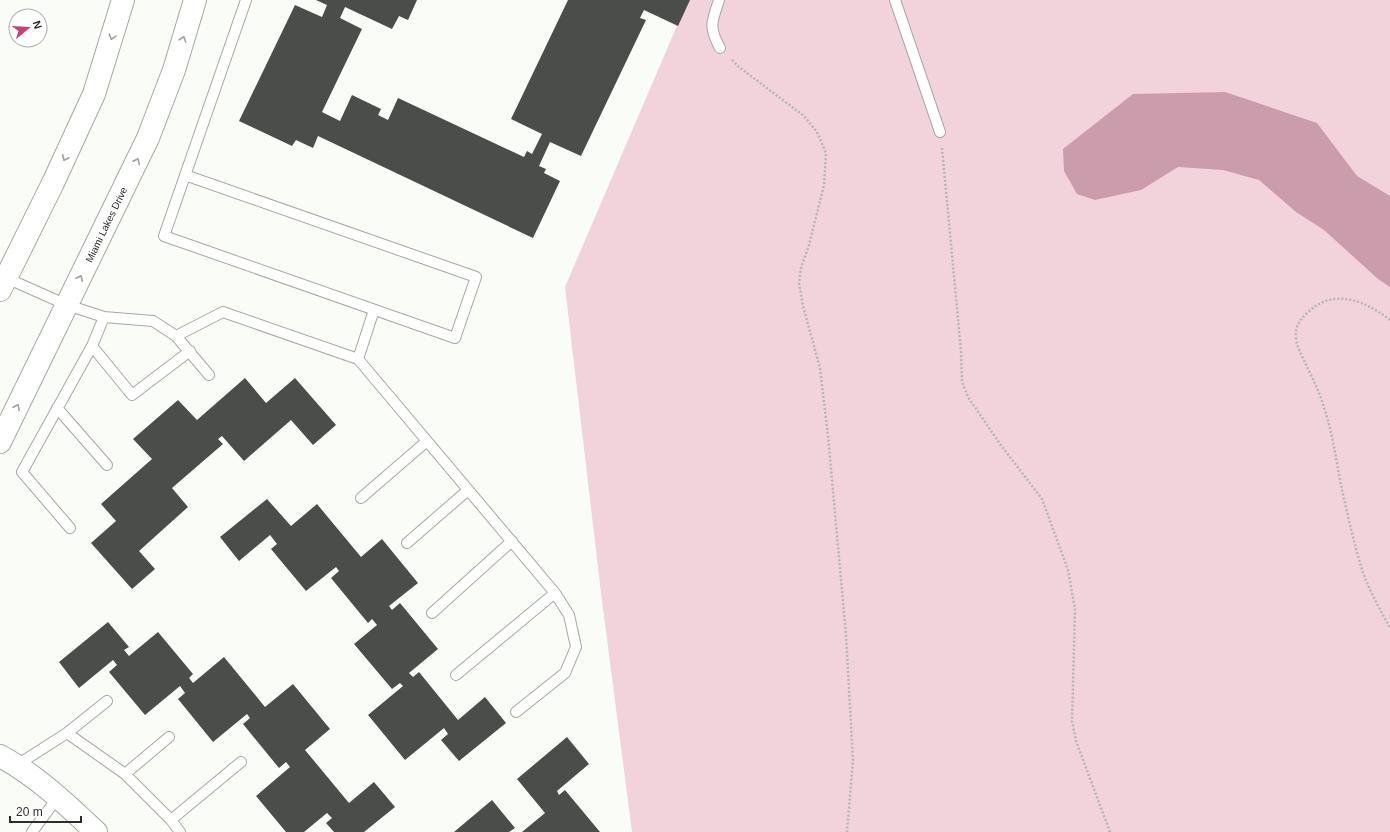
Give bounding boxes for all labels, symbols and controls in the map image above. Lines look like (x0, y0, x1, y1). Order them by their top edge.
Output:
north arrow (8, 8, 48, 48)
text: N (31, 19, 44, 31)
one-way arrow (108, 34, 117, 41)
one-way arrow (179, 36, 187, 43)
one-way arrow (62, 154, 70, 162)
one-way arrow (132, 157, 140, 165)
street label: Miami Lakes Drive (83, 185, 129, 264)
one-way arrow (75, 274, 83, 282)
one-way arrow (13, 404, 20, 411)
scale bar (10, 798, 81, 824)
text: 20 m (16, 805, 43, 819)

